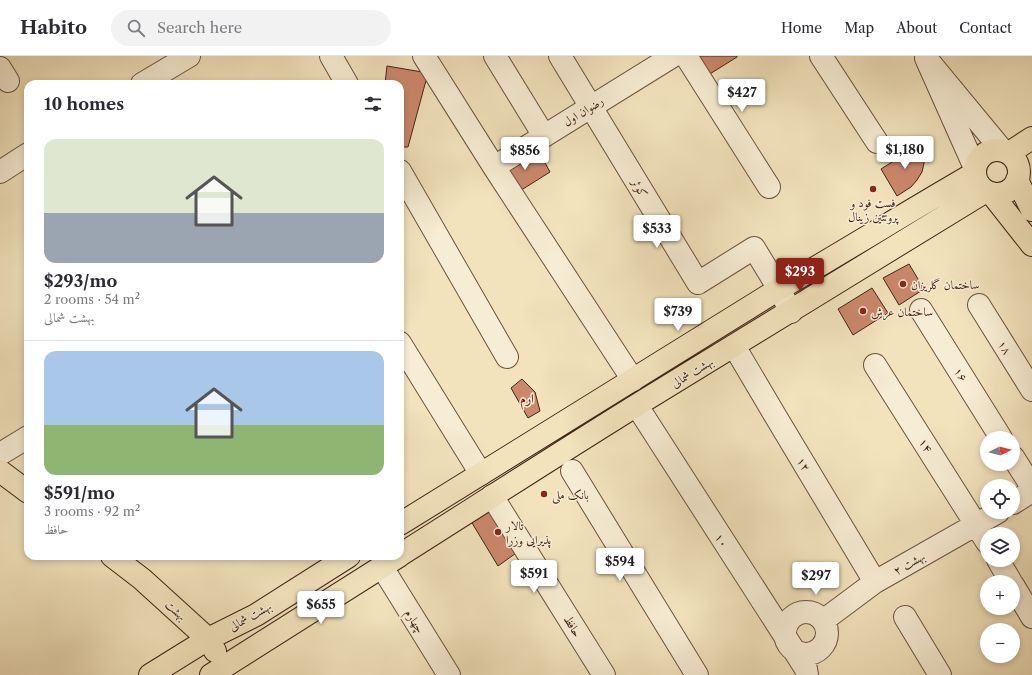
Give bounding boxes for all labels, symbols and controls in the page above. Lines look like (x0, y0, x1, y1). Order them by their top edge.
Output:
search box (111, 10, 391, 46)
text: Habito (20, 16, 87, 39)
icon: search (125, 17, 147, 39)
text: Search here (157, 18, 242, 37)
text: Home (781, 19, 822, 37)
text: Map (844, 19, 874, 37)
text: About (896, 19, 937, 37)
text: Contact (959, 19, 1012, 37)
pin: $427 (718, 79, 766, 113)
text: $427 (727, 84, 757, 100)
icon: filters (362, 93, 384, 115)
street label: رضوان اول (560, 93, 607, 130)
text: 10 homes (44, 94, 124, 114)
pin: $1,180 (872, 136, 938, 170)
pin: $856 (501, 137, 549, 171)
text: $1,180 (886, 141, 924, 157)
text: $856 (510, 142, 540, 158)
icon: home (178, 165, 250, 237)
street label: کوثر (627, 174, 651, 201)
marker: فست فود و پروتئین زینال (868, 184, 878, 194)
place label: فست فود و پروتئین زینال (848, 195, 900, 225)
pin: $533 (633, 215, 681, 249)
text: $533 (642, 220, 672, 236)
pin: $293 (776, 258, 824, 292)
text: $293 (785, 263, 815, 279)
text: $293/mo (44, 271, 117, 291)
place label: ساختمان گلریزان (911, 277, 980, 293)
marker: ساختمان گلریزان (898, 279, 908, 289)
text: 2 rooms · 54 m² (44, 291, 140, 307)
pin: $739 (654, 298, 702, 332)
text: $739 (663, 303, 693, 319)
place label: ساختمان عرش (871, 304, 933, 321)
marker: ساختمان عرش (858, 306, 868, 316)
text: بهشت شمالی (44, 309, 95, 325)
street label: ۱۸ (995, 337, 1015, 357)
street label: بهشت شمالی (668, 354, 716, 391)
street label: ۱۶ (951, 364, 971, 384)
icon: home (178, 377, 250, 449)
district label: ارم (520, 390, 534, 410)
north arrow (980, 431, 1020, 471)
map controls (980, 431, 1020, 663)
street label: ۱۴ (916, 435, 936, 455)
street label: ۱۲ (794, 454, 814, 474)
button: locate (980, 479, 1020, 519)
text: $591/mo (44, 483, 115, 503)
place label: بانک ملی (552, 487, 589, 504)
marker: بانک ملی (539, 489, 549, 499)
text: 3 rooms · 92 m² (44, 503, 140, 519)
place label: تالار پذیرایی وزرا (505, 518, 551, 549)
text: حافظ (44, 521, 68, 537)
marker: تالار پذیرایی وزرا (493, 527, 503, 537)
button: layers (980, 527, 1020, 567)
street label: ۱۰ (712, 530, 732, 550)
pin: $594 (596, 548, 644, 582)
street label: بهشت ۲ (890, 548, 928, 579)
text: $594 (605, 553, 635, 569)
pin: $591 (510, 560, 558, 594)
pin: $297 (792, 562, 840, 596)
text: $591 (520, 565, 548, 581)
text: $297 (801, 567, 831, 583)
button: + (980, 575, 1020, 615)
pin: $655 (297, 591, 345, 625)
street label: بهشت (161, 596, 190, 624)
text: $655 (306, 596, 336, 612)
street label: بهشت شمالی (226, 598, 275, 635)
street label: چهارم (398, 606, 428, 638)
street label: حافظ (561, 612, 585, 640)
button: − (980, 623, 1020, 663)

